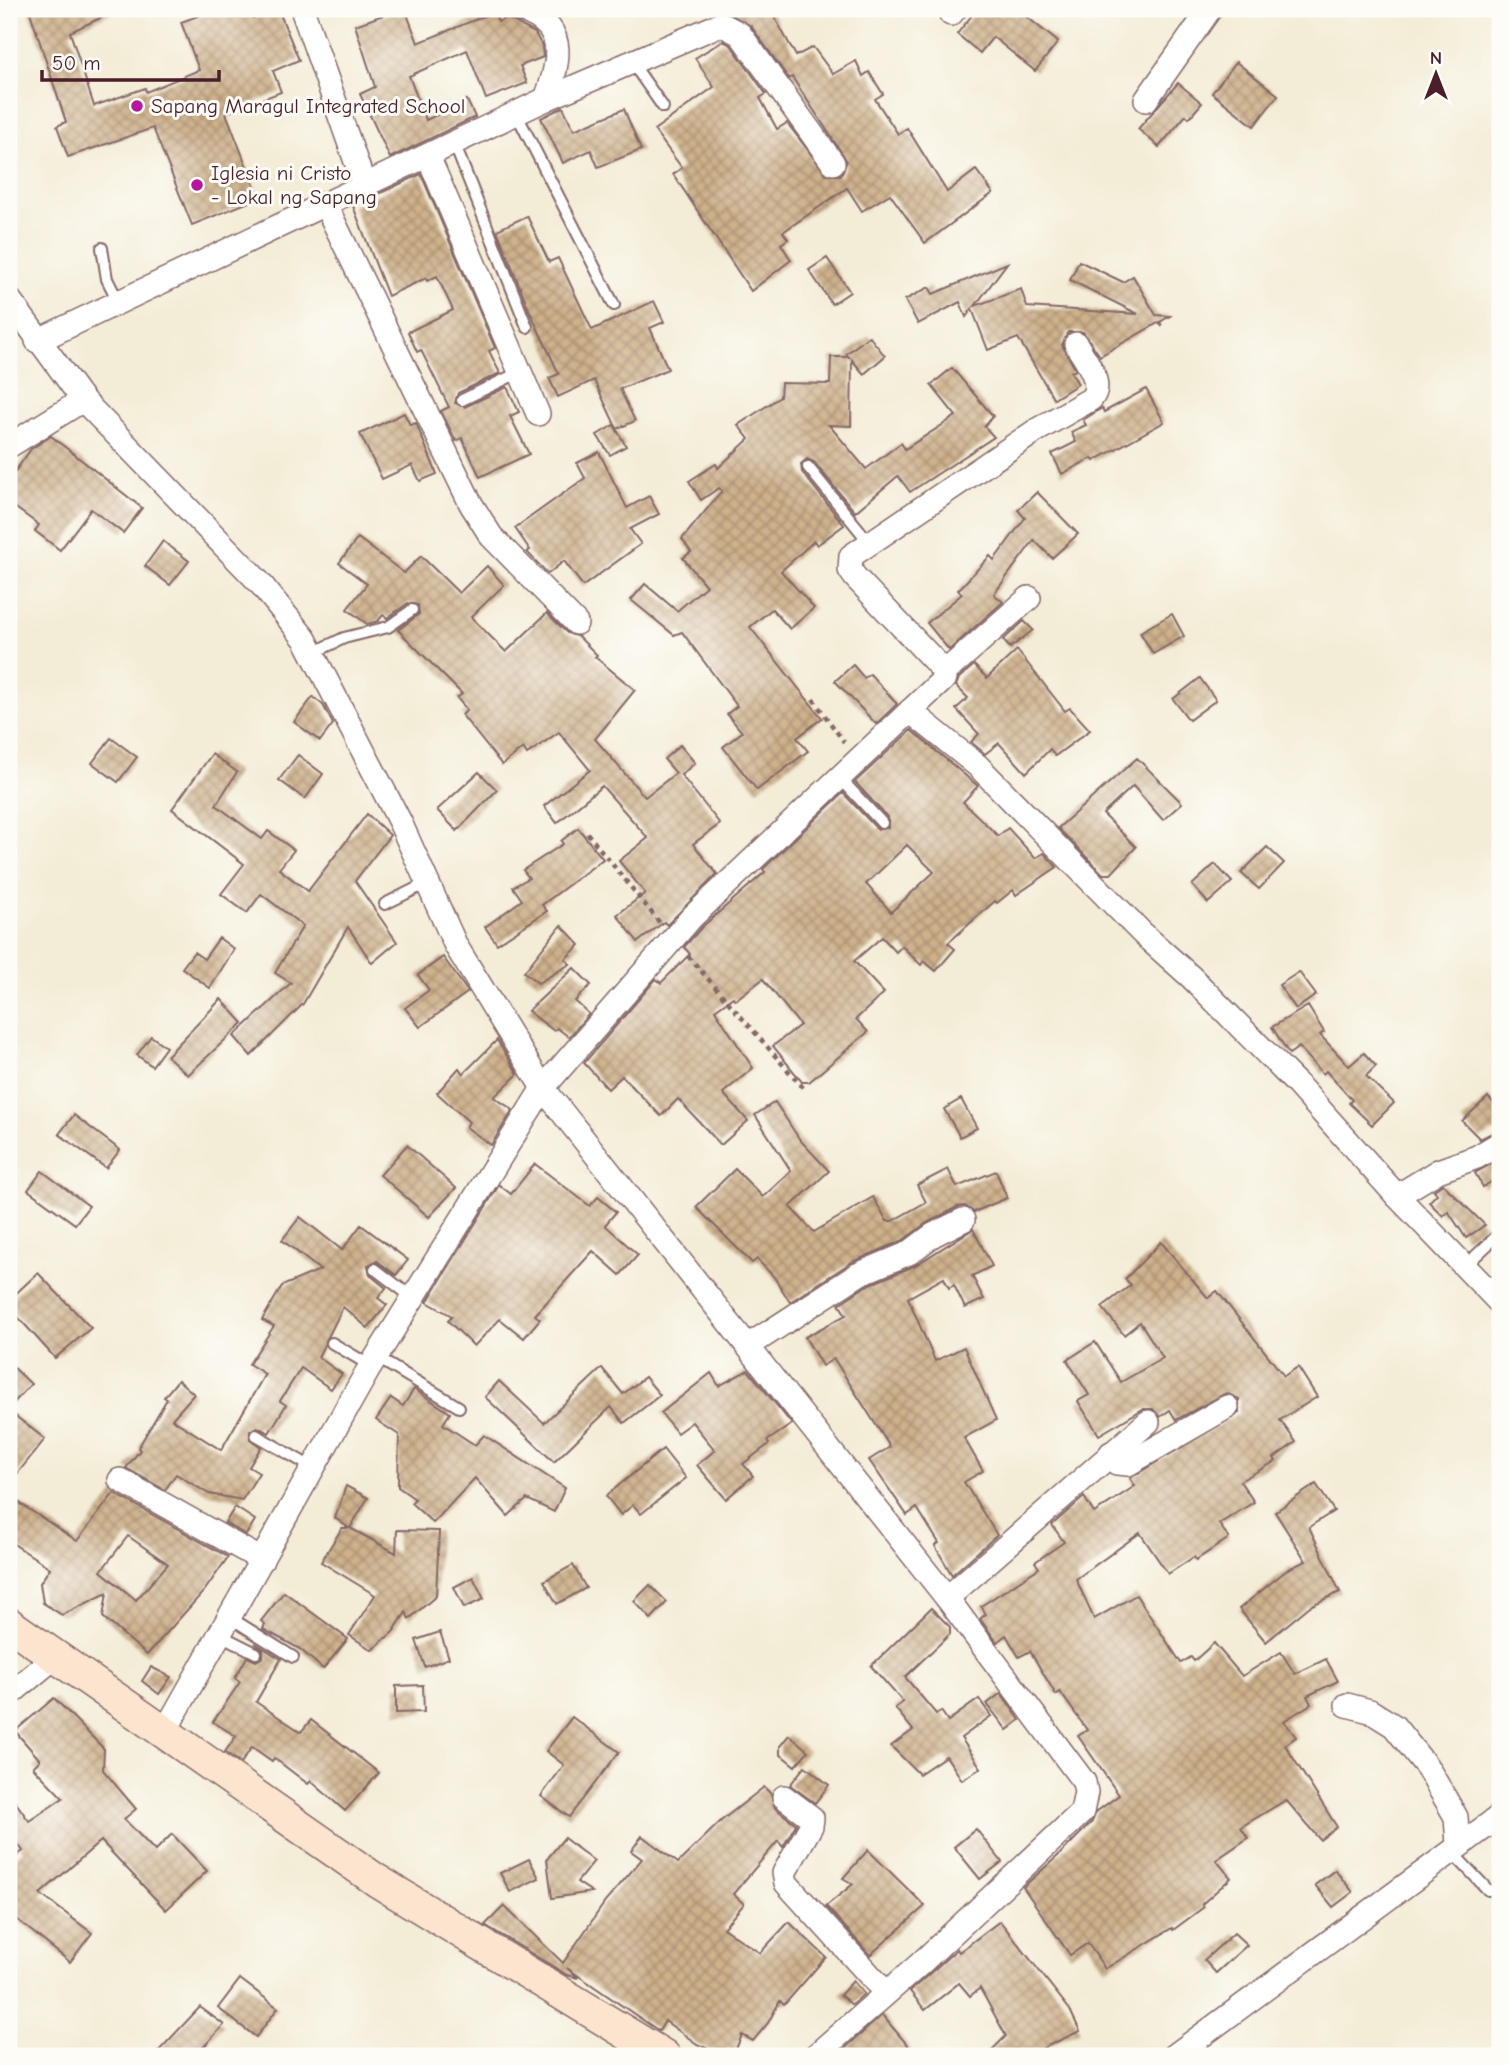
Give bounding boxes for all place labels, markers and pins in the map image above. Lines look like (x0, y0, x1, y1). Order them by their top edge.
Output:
place label: Sapang Maragul Integrated School (151, 94, 465, 118)
marker: Sapang Maragul Integrated School (129, 98, 145, 114)
place label: Iglesia ni Cristo - Lokal ng Sapang (211, 161, 377, 209)
marker: Iglesia ni Cristo - Lokal ng Sapang (189, 177, 205, 193)

